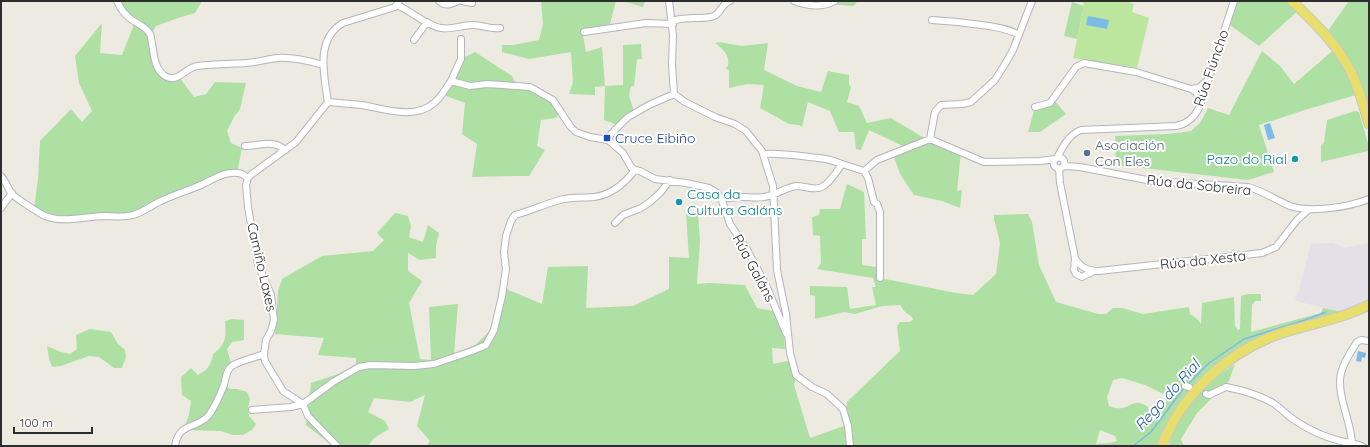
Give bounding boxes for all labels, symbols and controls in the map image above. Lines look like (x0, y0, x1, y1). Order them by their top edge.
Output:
street label: Rúa Fiúncho (1189, 27, 1233, 109)
place label: Cruce Eibiño (615, 129, 695, 147)
marker: Cruce Eibiño (602, 133, 612, 143)
place label: Asociación Con Eles (1095, 136, 1165, 170)
marker: Asociación Con Eles (1082, 148, 1092, 158)
place label: Pazo do Rial (1207, 150, 1287, 168)
marker: Pazo do Rial (1290, 154, 1300, 164)
street label: Rúa da Sobreira (1146, 171, 1252, 199)
place label: Casa da Cultura Galáns (687, 185, 782, 219)
marker: Casa da Cultura Galáns (674, 197, 684, 207)
street label: Camiño Laxes (243, 221, 281, 313)
street label: Rúa Galáns (729, 231, 779, 305)
street label: Rúa da Xesta (1159, 247, 1247, 273)
water label: Rego do Rial (1130, 355, 1205, 434)
scale bar (14, 409, 92, 435)
text: 100 m (20, 415, 53, 430)

